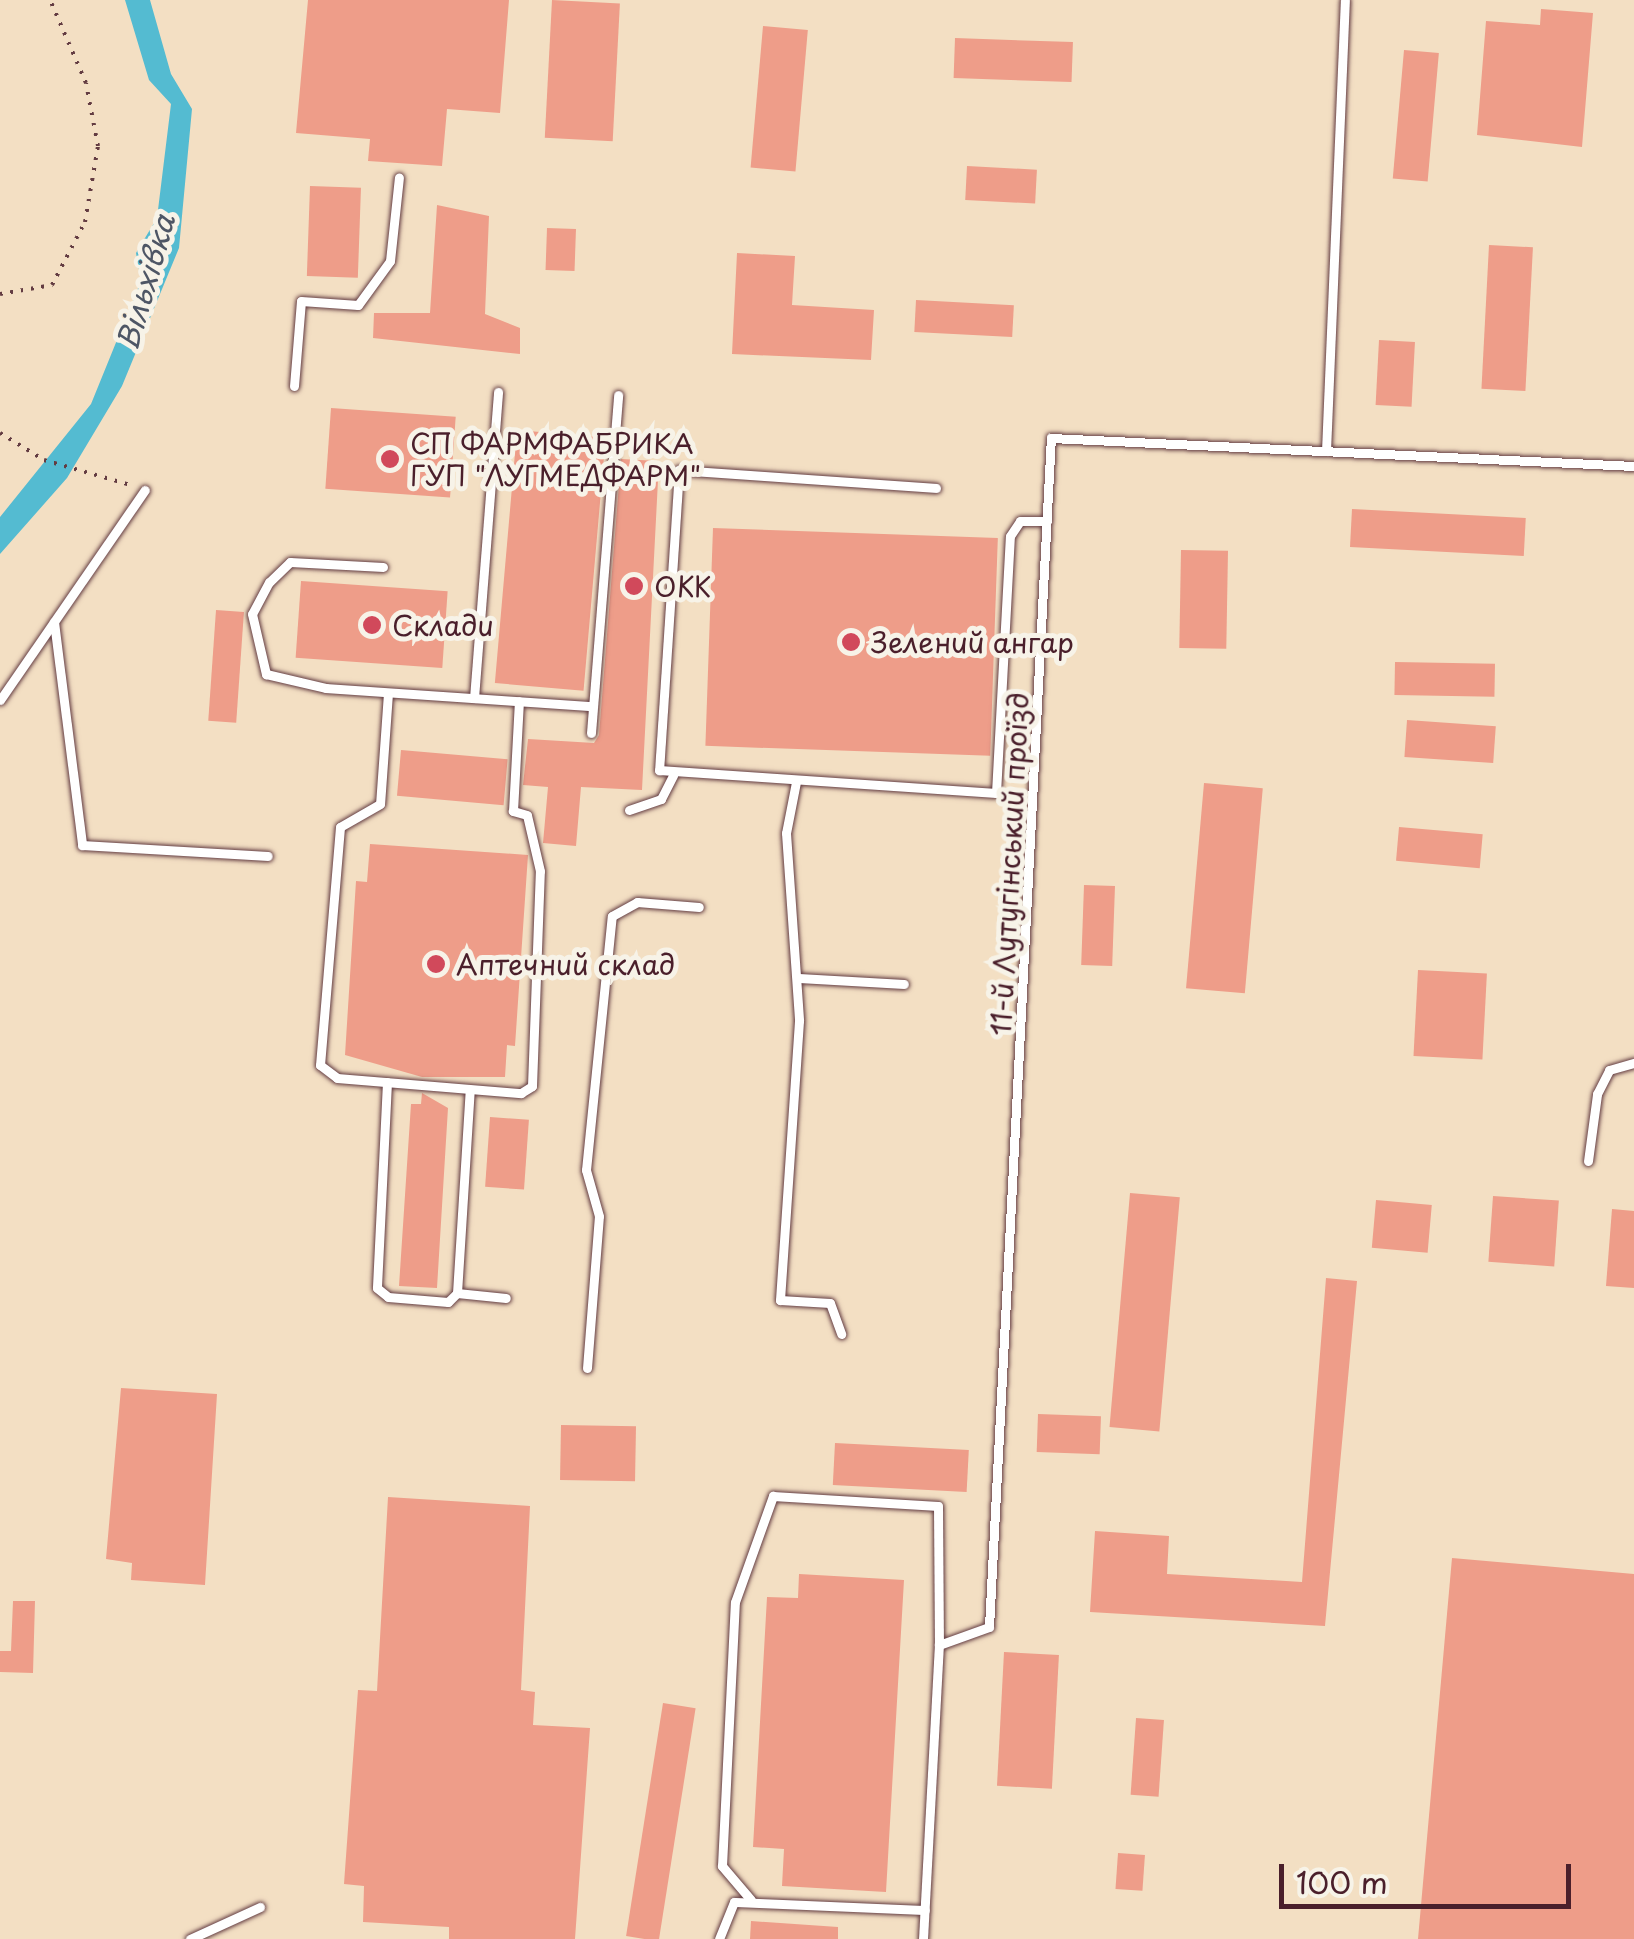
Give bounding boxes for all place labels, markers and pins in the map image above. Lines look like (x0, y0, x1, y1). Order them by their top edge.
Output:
place label: СП ФАРМФАБРИКА ГУП "ЛУГМЕДФАРМ" (410, 426, 702, 492)
marker: СП ФАРМФАБРИКА ГУП "ЛУГМЕДФАРМ" (379, 448, 401, 470)
place label: ОКК (654, 569, 711, 603)
marker: ОКК (623, 575, 645, 597)
place label: Склади (392, 608, 494, 642)
marker: Склади (361, 614, 383, 636)
place label: Зелений ангар (871, 625, 1075, 659)
marker: Зелений ангар (840, 631, 862, 653)
place label: Аптечний склад (456, 947, 676, 981)
marker: Аптечний склад (425, 953, 447, 975)

